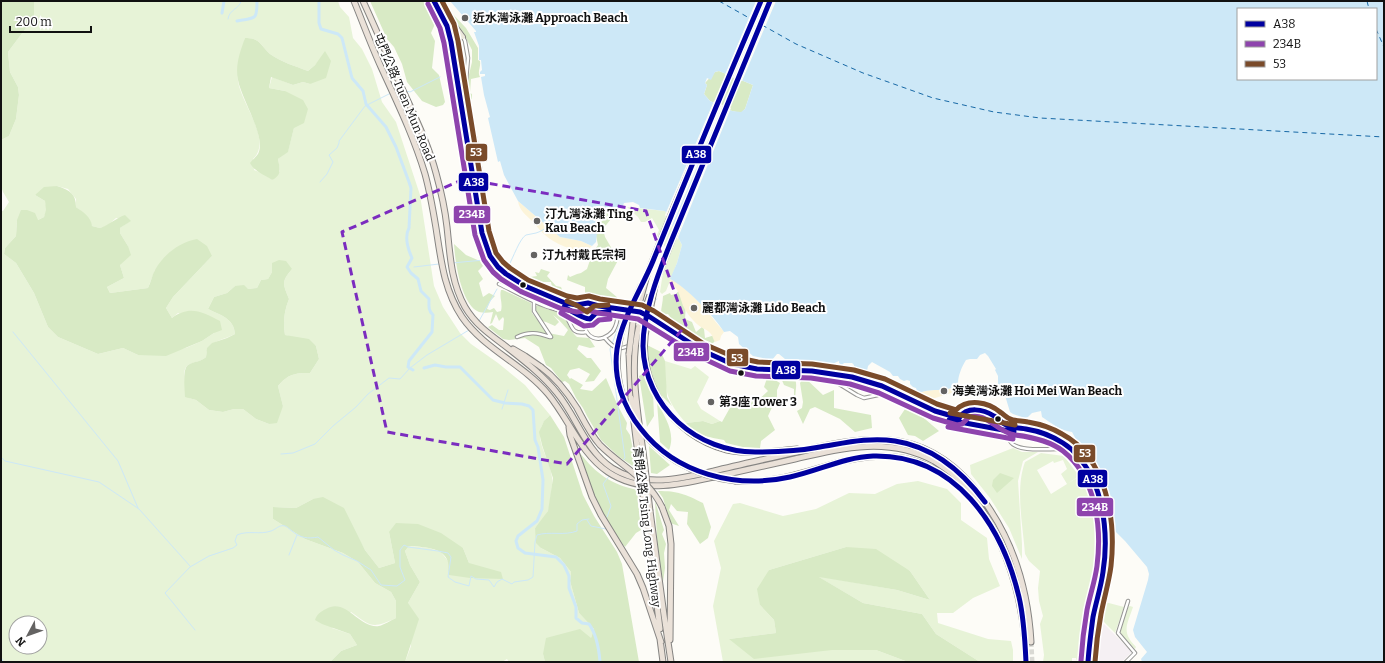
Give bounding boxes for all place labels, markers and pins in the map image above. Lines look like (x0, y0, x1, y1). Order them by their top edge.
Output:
place label: 近水灣泳灘 Approach Beach (473, 11, 628, 25)
marker: 近水灣泳灘 Approach Beach (460, 13, 470, 23)
place label: 汀九灣泳灘 Ting Kau Beach (545, 207, 633, 235)
marker: 汀九灣泳灘 Ting Kau Beach (532, 216, 542, 226)
place label: 汀九村戴氏宗祠 (542, 248, 626, 262)
marker: 汀九村戴氏宗祠 (529, 250, 539, 260)
unlabelled marker (518, 280, 528, 290)
place label: 麗都灣泳灘 Lido Beach (702, 301, 826, 315)
marker: 麗都灣泳灘 Lido Beach (689, 303, 699, 313)
unlabelled marker (736, 368, 746, 378)
place label: 海美灣泳灘 Hoi Mei Wan Beach (952, 384, 1123, 398)
marker: 海美灣泳灘 Hoi Mei Wan Beach (939, 386, 949, 396)
place label: 第3座 Tower 3 (719, 395, 797, 409)
marker: 第3座 Tower 3 (706, 397, 716, 407)
unlabelled marker (993, 414, 1003, 424)

